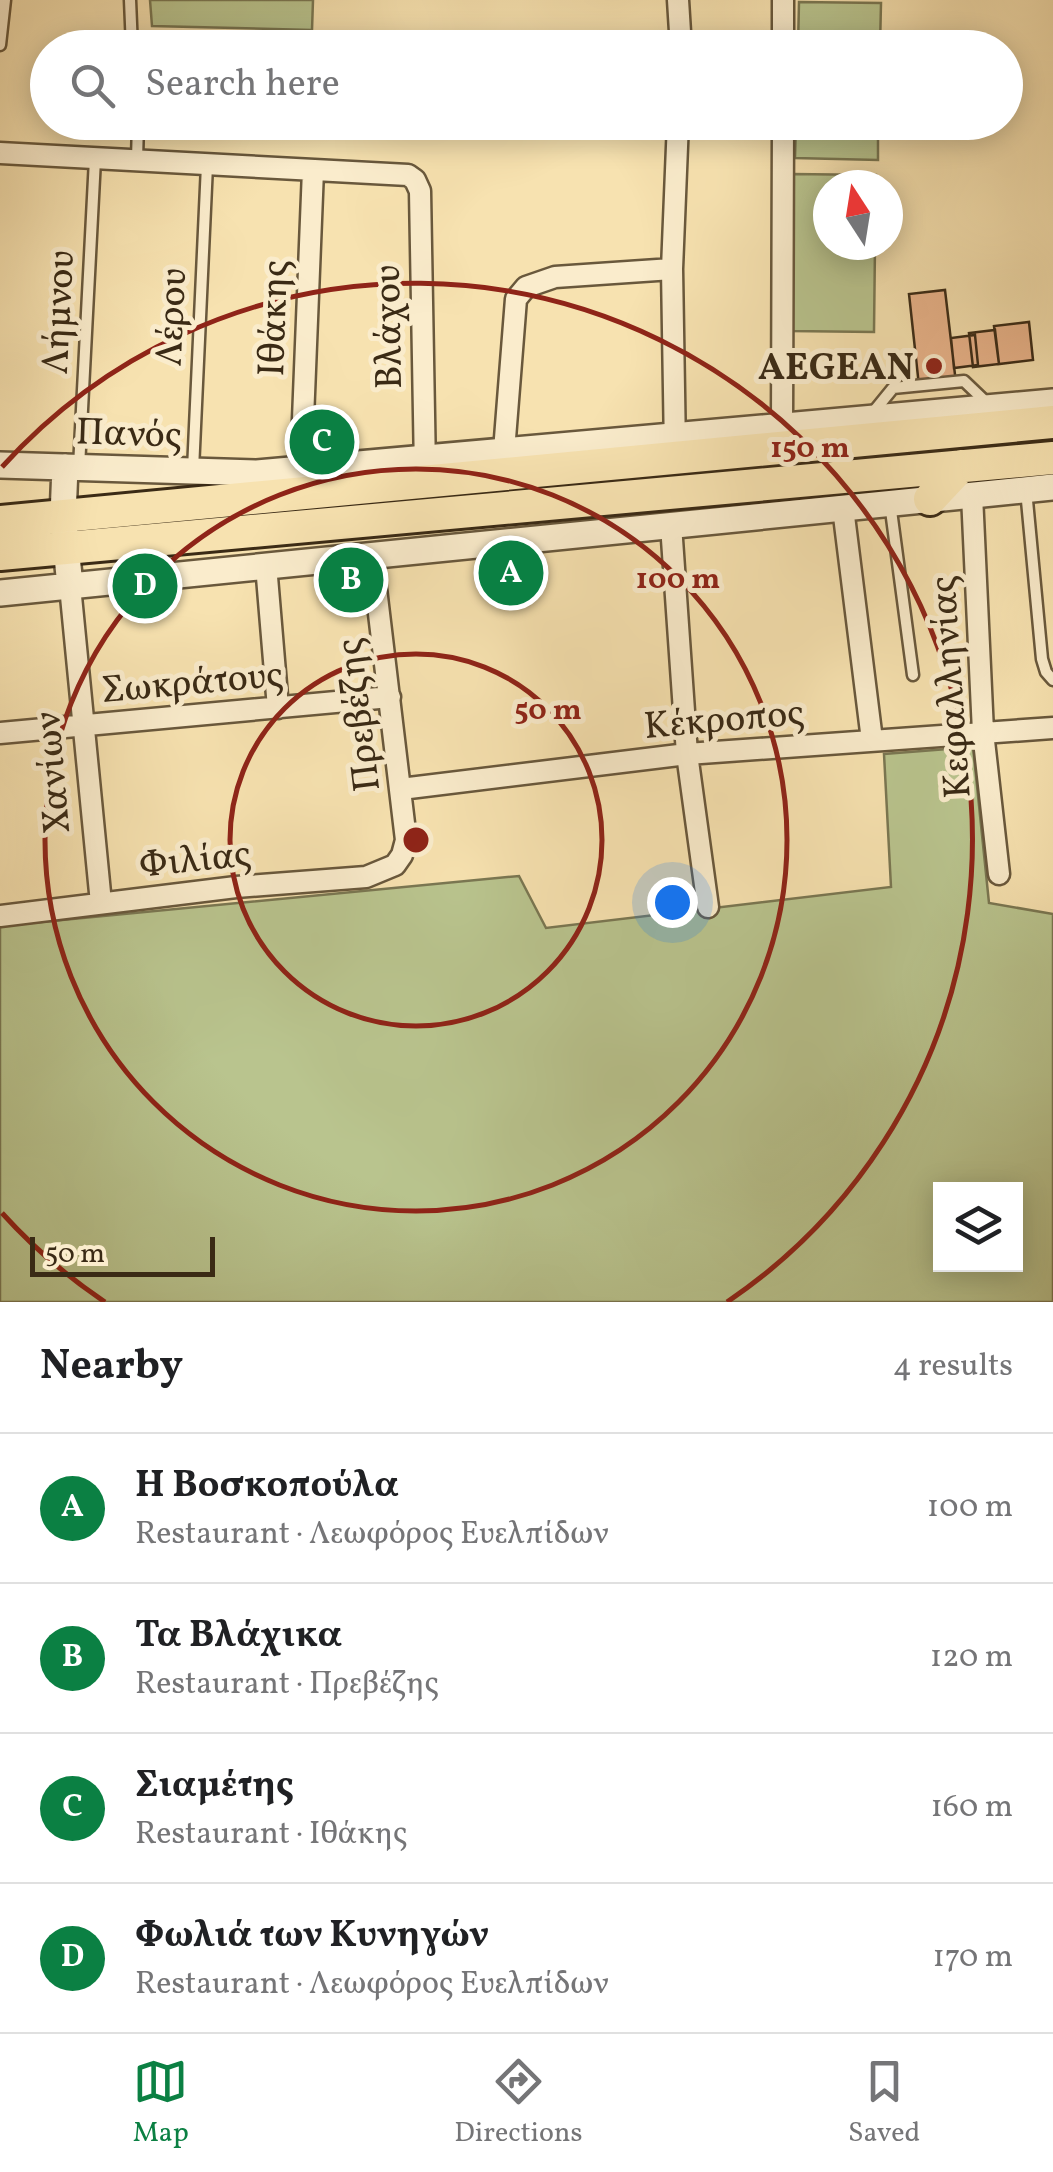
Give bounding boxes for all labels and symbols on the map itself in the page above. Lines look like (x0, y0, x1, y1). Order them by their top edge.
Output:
north arrow (813, 170, 903, 260)
street label: Λήμνου (31, 249, 90, 376)
street label: Ιθάκης (247, 259, 304, 377)
street label: Βλάχου (363, 264, 418, 390)
street label: Λέρου (144, 267, 203, 368)
place label: AEGEAN (758, 343, 914, 396)
marker: AEGEAN (923, 355, 945, 377)
pin: C (290, 404, 354, 480)
street label: Πανός (75, 407, 183, 464)
text: 150 m (770, 428, 850, 470)
pin: A (478, 536, 544, 610)
pin: B (318, 542, 384, 618)
pin: D (112, 548, 178, 624)
text: 100 m (636, 559, 720, 601)
street label: Κεφαλληνίας (918, 574, 987, 800)
street label: Πρεβέζης (325, 635, 396, 794)
street label: Σωκράτους (99, 650, 285, 719)
street label: Κέκροπος (642, 688, 807, 755)
text: 50 m (514, 690, 582, 732)
street label: Χανίων (23, 710, 86, 836)
centre of rings (398, 822, 434, 858)
street label: Φιλίας (137, 829, 254, 894)
your location (647, 877, 698, 928)
scale bar (30, 1232, 215, 1276)

